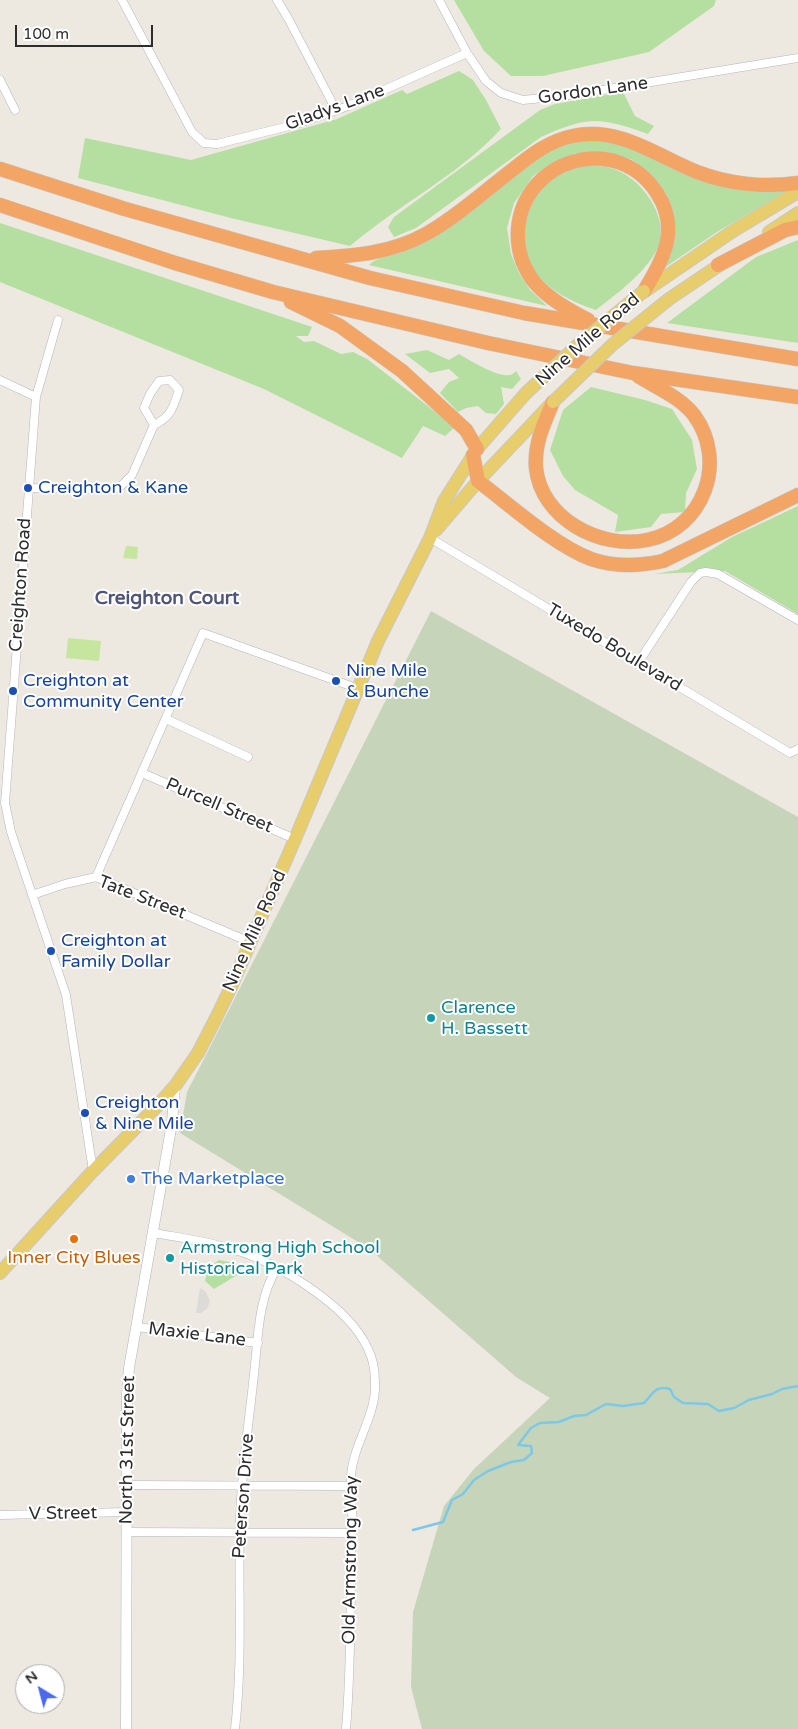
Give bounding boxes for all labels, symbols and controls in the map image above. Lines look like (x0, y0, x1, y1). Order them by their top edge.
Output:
scale bar (18, 15, 155, 47)
text: 100 m (23, 25, 69, 43)
street label: Gordon Lane (537, 73, 649, 109)
street label: Gladys Lane (282, 80, 388, 136)
street label: Nine Mile Road (532, 289, 644, 391)
place label: Creighton & Kane (38, 477, 188, 499)
marker: Creighton & Kane (22, 482, 34, 494)
street label: Creighton Road (6, 517, 36, 653)
district label: Creighton Court (95, 588, 239, 610)
street label: Tuxedo Boulevard (543, 599, 685, 697)
place label: Nine Mile & Bunche (346, 660, 429, 702)
place label: Creighton at Community Center (23, 670, 184, 712)
marker: Nine Mile & Bunche (330, 675, 342, 687)
marker: Creighton at Community Center (7, 685, 19, 697)
street label: Purcell Street (162, 774, 276, 838)
street label: Nine Mile Road (219, 867, 291, 995)
street label: Tate Street (95, 871, 189, 925)
place label: Creighton at Family Dollar (61, 930, 171, 972)
marker: Creighton at Family Dollar (45, 945, 57, 957)
place label: Clarence H. Bassett (441, 997, 528, 1040)
marker: Clarence H. Bassett (425, 1012, 437, 1024)
place label: Creighton & Nine Mile (95, 1092, 194, 1134)
marker: Creighton & Nine Mile (79, 1107, 91, 1119)
place label: The Marketplace (141, 1168, 284, 1190)
marker: The Marketplace (125, 1173, 137, 1185)
marker: Inner City Blues (68, 1233, 80, 1245)
place label: Armstrong High School Historical Park (180, 1237, 380, 1280)
place label: Inner City Blues (7, 1247, 141, 1269)
marker: Armstrong High School Historical Park (164, 1252, 176, 1264)
street label: Maxie Lane (147, 1318, 247, 1352)
street label: North 31st Street (116, 1375, 140, 1525)
street label: Peterson Drive (229, 1433, 259, 1559)
street label: Old Armstrong Way (339, 1475, 363, 1645)
street label: V Street (29, 1503, 97, 1525)
north arrow (15, 1664, 65, 1714)
text: N (22, 1667, 41, 1688)

